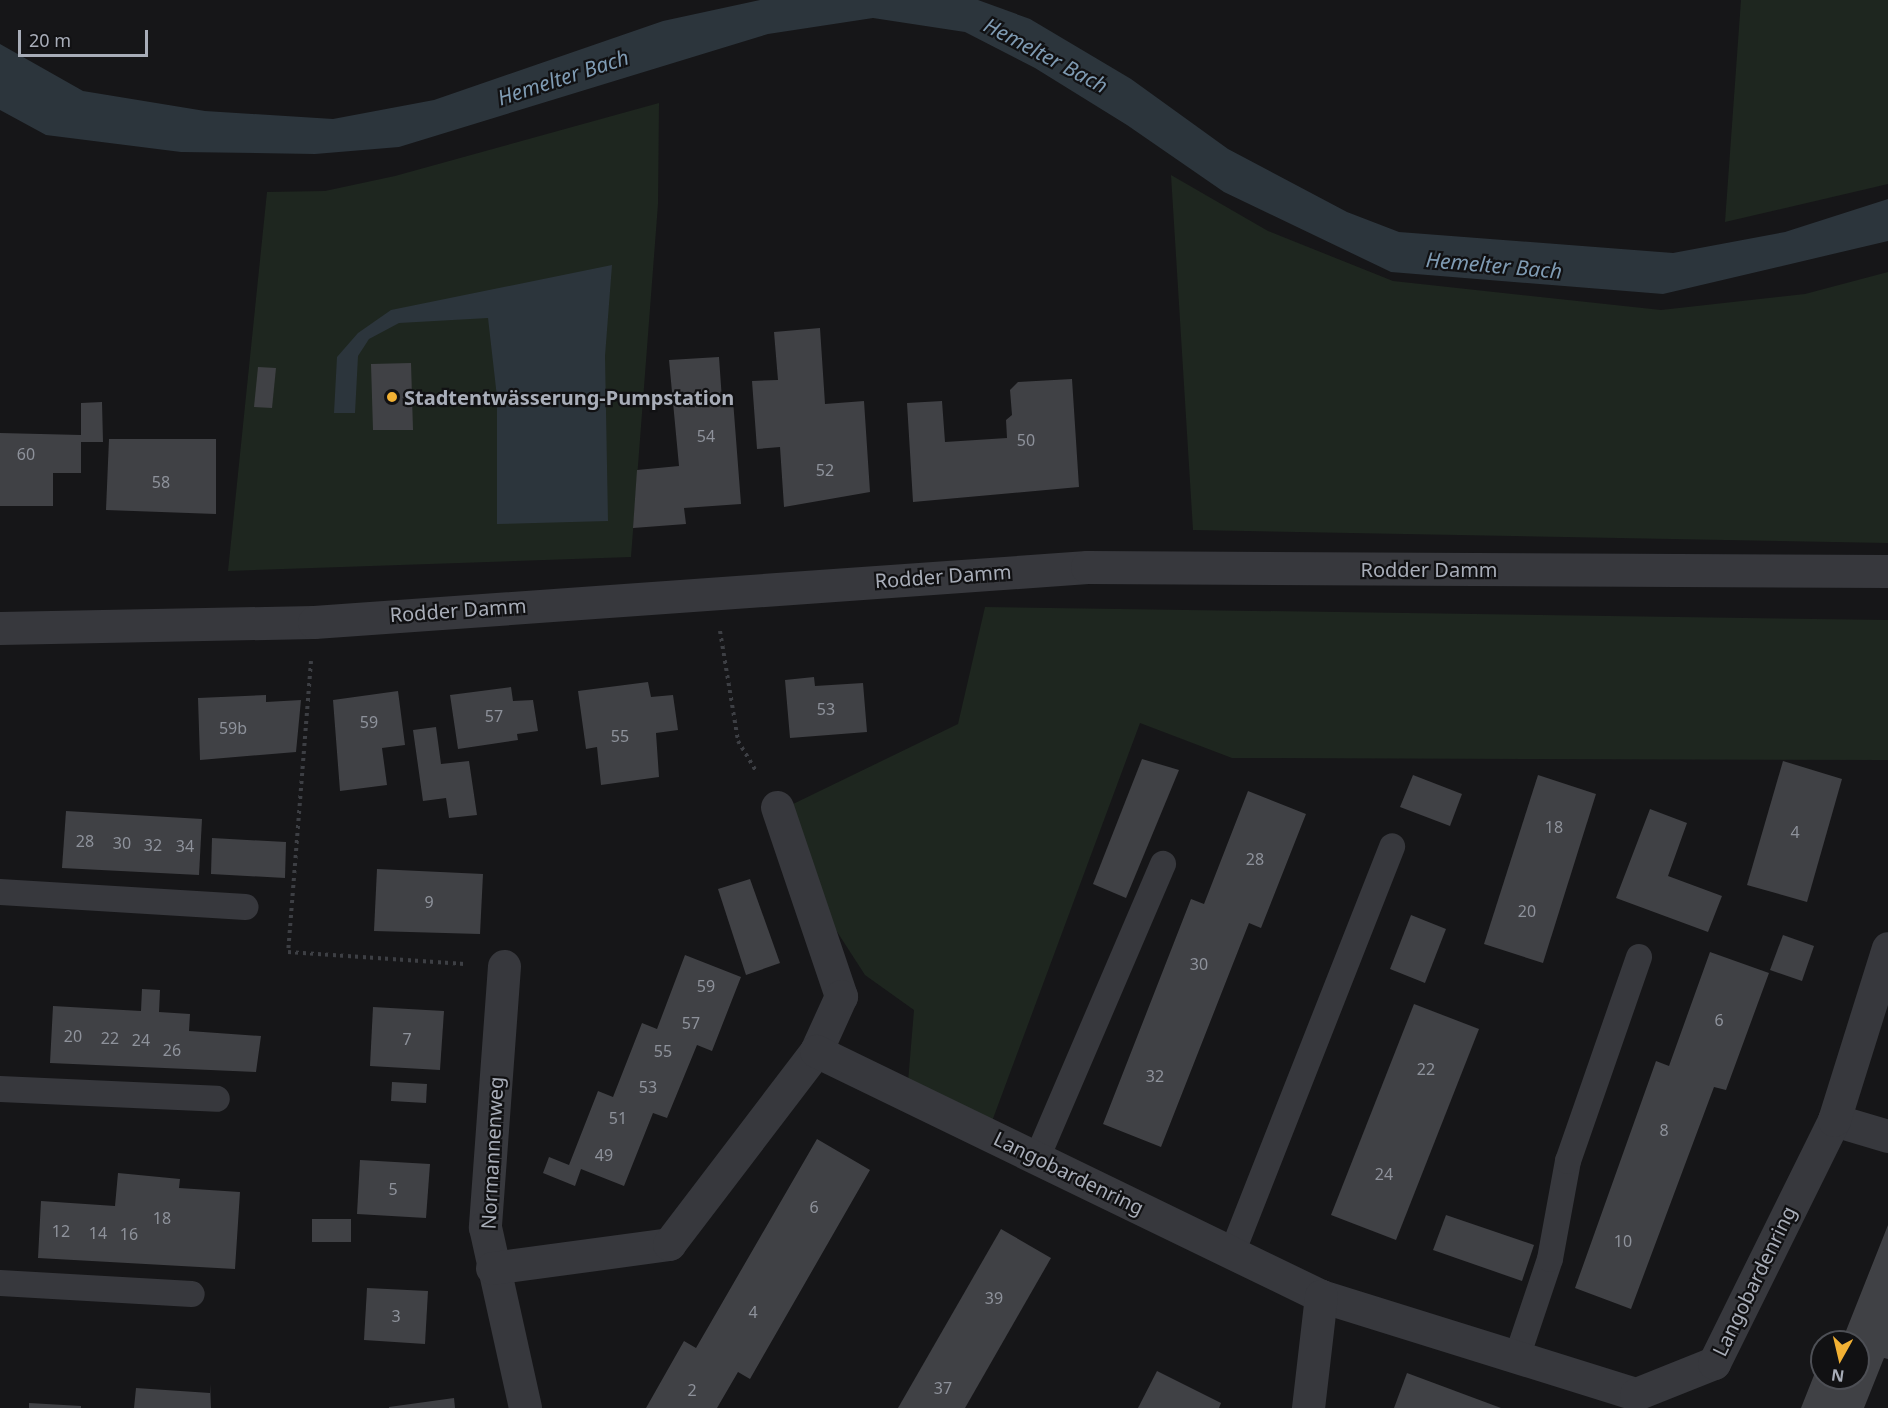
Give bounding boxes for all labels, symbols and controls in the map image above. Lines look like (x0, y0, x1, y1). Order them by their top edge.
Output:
water label: Hemelter Bach (980, 12, 1112, 98)
scale bar (21, 18, 152, 56)
text: 20 m (29, 28, 71, 52)
water label: Hemelter Bach (494, 44, 632, 110)
water label: Hemelter Bach (1425, 246, 1563, 284)
place label: Stadtentwässerung-Pumpstation (404, 385, 734, 409)
marker: Stadtentwässerung-Pumpstation (385, 390, 399, 404)
house number: 54 (697, 426, 715, 446)
house number: 50 (1017, 430, 1035, 450)
house number: 60 (17, 444, 35, 464)
house number: 52 (816, 460, 834, 480)
house number: 58 (152, 472, 170, 492)
street label: Rodder Damm (1360, 557, 1498, 581)
street label: Rodder Damm (874, 559, 1012, 593)
street label: Rodder Damm (389, 593, 527, 627)
house number: 53 (817, 699, 835, 719)
house number: 57 (485, 706, 503, 726)
house number: 59 (360, 712, 378, 732)
house number: 59b (219, 718, 247, 738)
house number: 55 (611, 726, 629, 746)
house number: 18 (1545, 817, 1563, 837)
house number: 4 (1790, 822, 1800, 842)
house number: 28 (76, 831, 94, 851)
house number: 30 (113, 833, 131, 853)
house number: 32 (144, 835, 162, 855)
house number: 34 (176, 836, 194, 856)
house number: 28 (1246, 849, 1264, 869)
house number: 9 (424, 892, 434, 912)
house number: 20 (1518, 901, 1536, 921)
house number: 30 (1190, 954, 1208, 974)
house number: 59 (697, 976, 715, 996)
house number: 6 (1714, 1010, 1724, 1030)
house number: 57 (682, 1013, 700, 1033)
house number: 20 (64, 1026, 82, 1046)
house number: 22 (101, 1028, 119, 1048)
house number: 7 (402, 1029, 412, 1049)
house number: 24 (132, 1030, 150, 1050)
house number: 26 (163, 1040, 181, 1060)
house number: 55 (654, 1041, 672, 1061)
house number: 22 (1417, 1059, 1435, 1079)
house number: 32 (1146, 1066, 1164, 1086)
street label: Normannenweg (476, 1076, 508, 1230)
house number: 53 (639, 1077, 657, 1097)
house number: 51 (609, 1108, 627, 1128)
house number: 8 (1659, 1120, 1669, 1140)
street label: Langobardenring (990, 1126, 1148, 1220)
house number: 49 (595, 1145, 613, 1165)
house number: 24 (1375, 1164, 1393, 1184)
house number: 5 (388, 1179, 398, 1199)
house number: 6 (809, 1197, 819, 1217)
street label: Langobardenring (1707, 1202, 1801, 1360)
house number: 18 (153, 1208, 171, 1228)
house number: 12 (52, 1221, 70, 1241)
house number: 14 (89, 1223, 107, 1243)
house number: 16 (120, 1224, 138, 1244)
house number: 10 (1614, 1231, 1632, 1251)
house number: 39 (985, 1288, 1003, 1308)
house number: 4 (748, 1302, 758, 1322)
house number: 3 (391, 1306, 401, 1326)
north arrow (1810, 1330, 1870, 1390)
text: N (1830, 1364, 1846, 1388)
house number: 37 (934, 1378, 952, 1398)
house number: 2 (687, 1380, 697, 1400)

